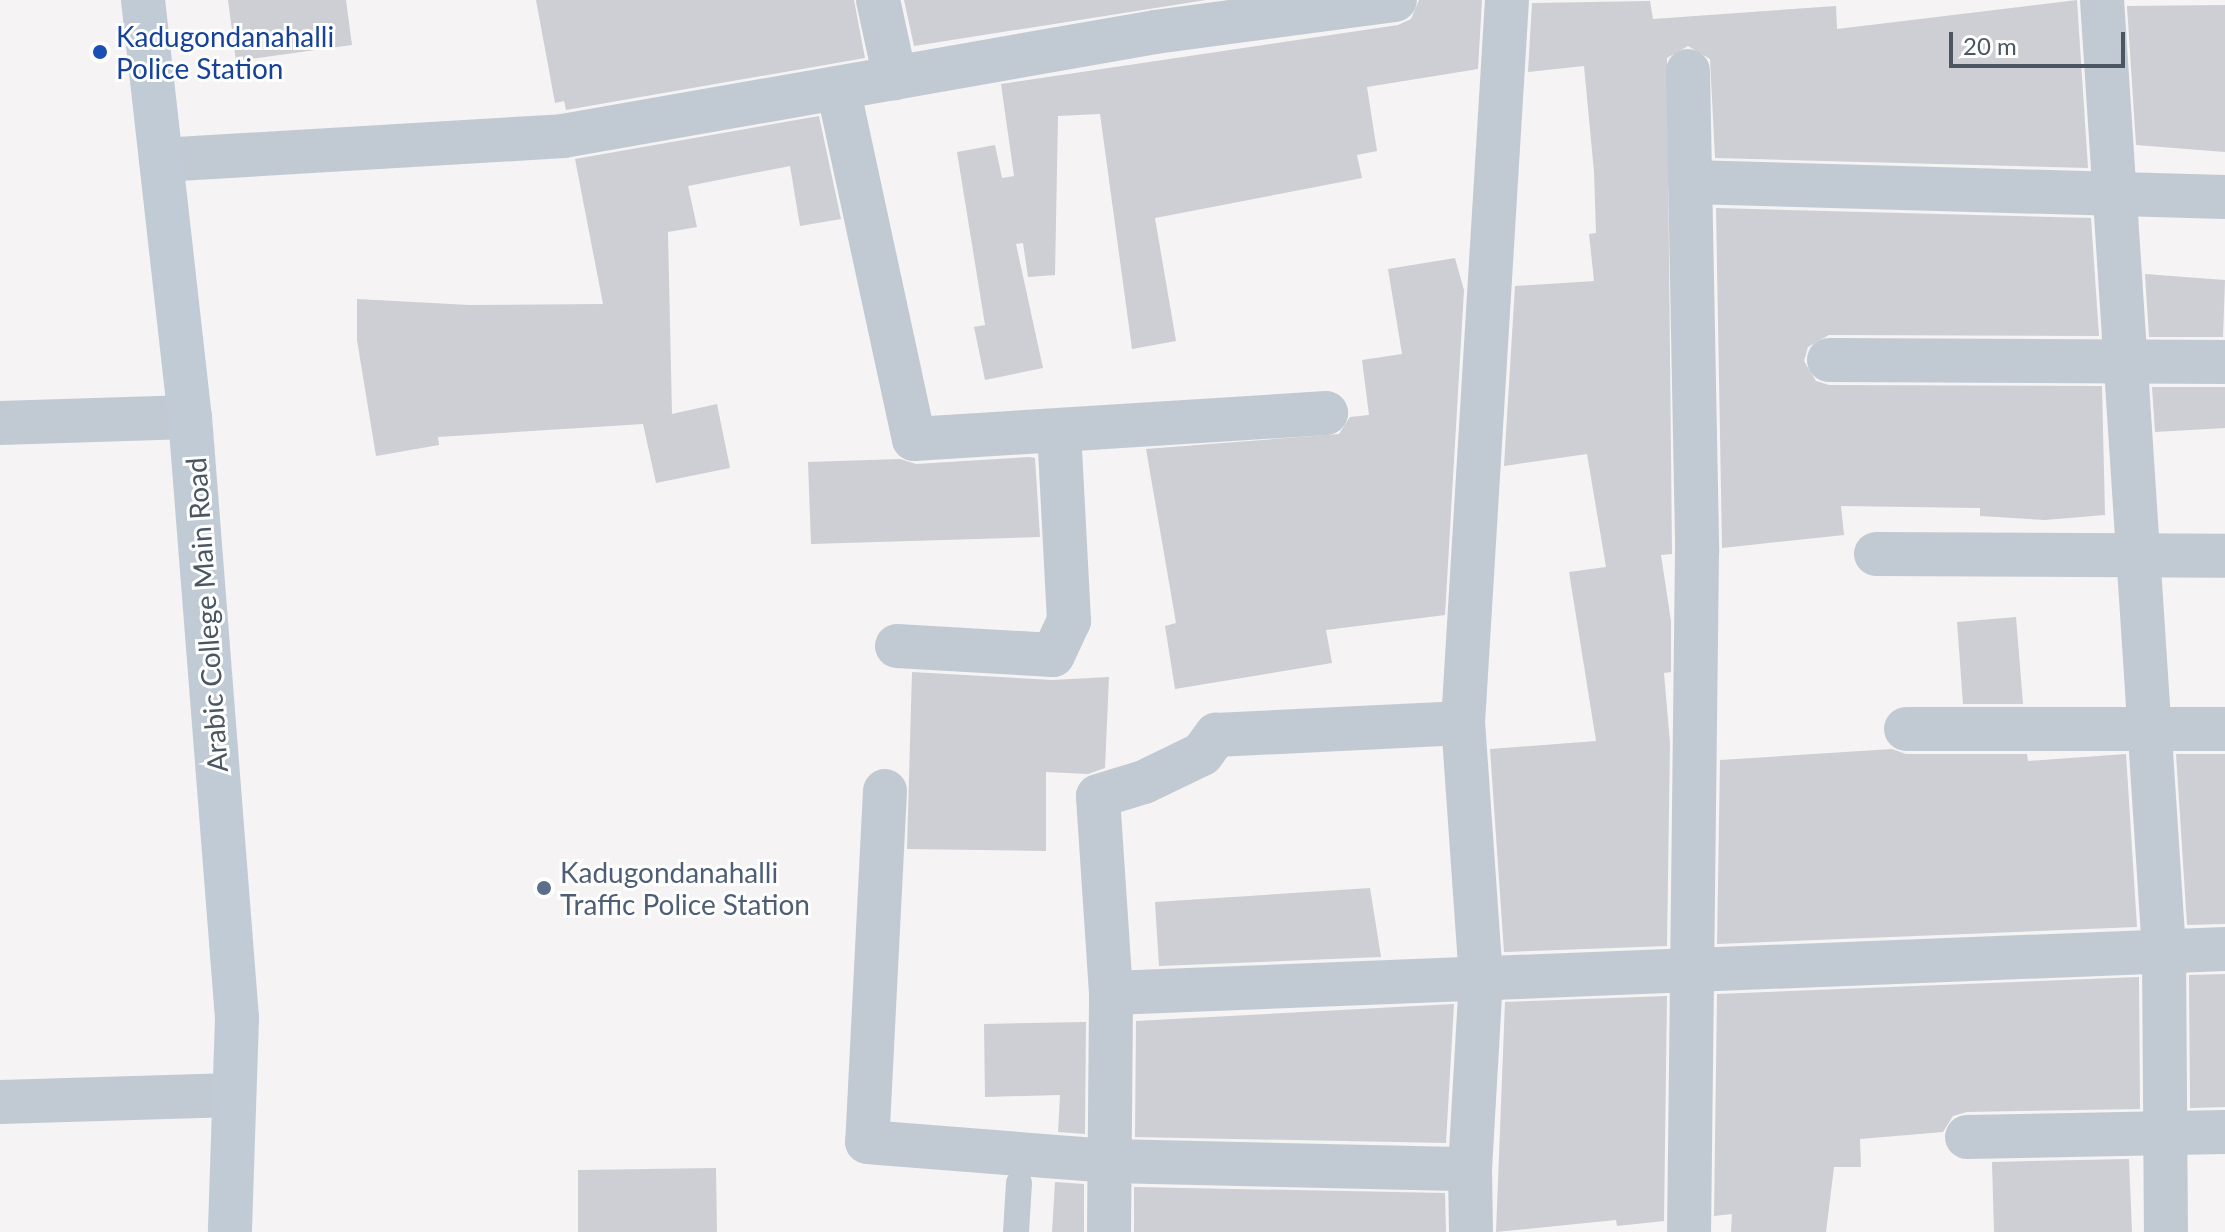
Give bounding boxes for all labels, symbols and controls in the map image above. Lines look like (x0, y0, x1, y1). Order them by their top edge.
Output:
scale bar (1953, 16, 2129, 66)
place label: Kadugondanahalli Police Station (116, 19, 334, 85)
text: 20 m (1963, 31, 2017, 60)
marker: Kadugondanahalli Police Station (91, 43, 109, 61)
street label: Arabic College Main Road (178, 457, 234, 773)
place label: Kadugondanahalli Traffic Police Station (560, 855, 810, 921)
marker: Kadugondanahalli Traffic Police Station (535, 879, 553, 897)

